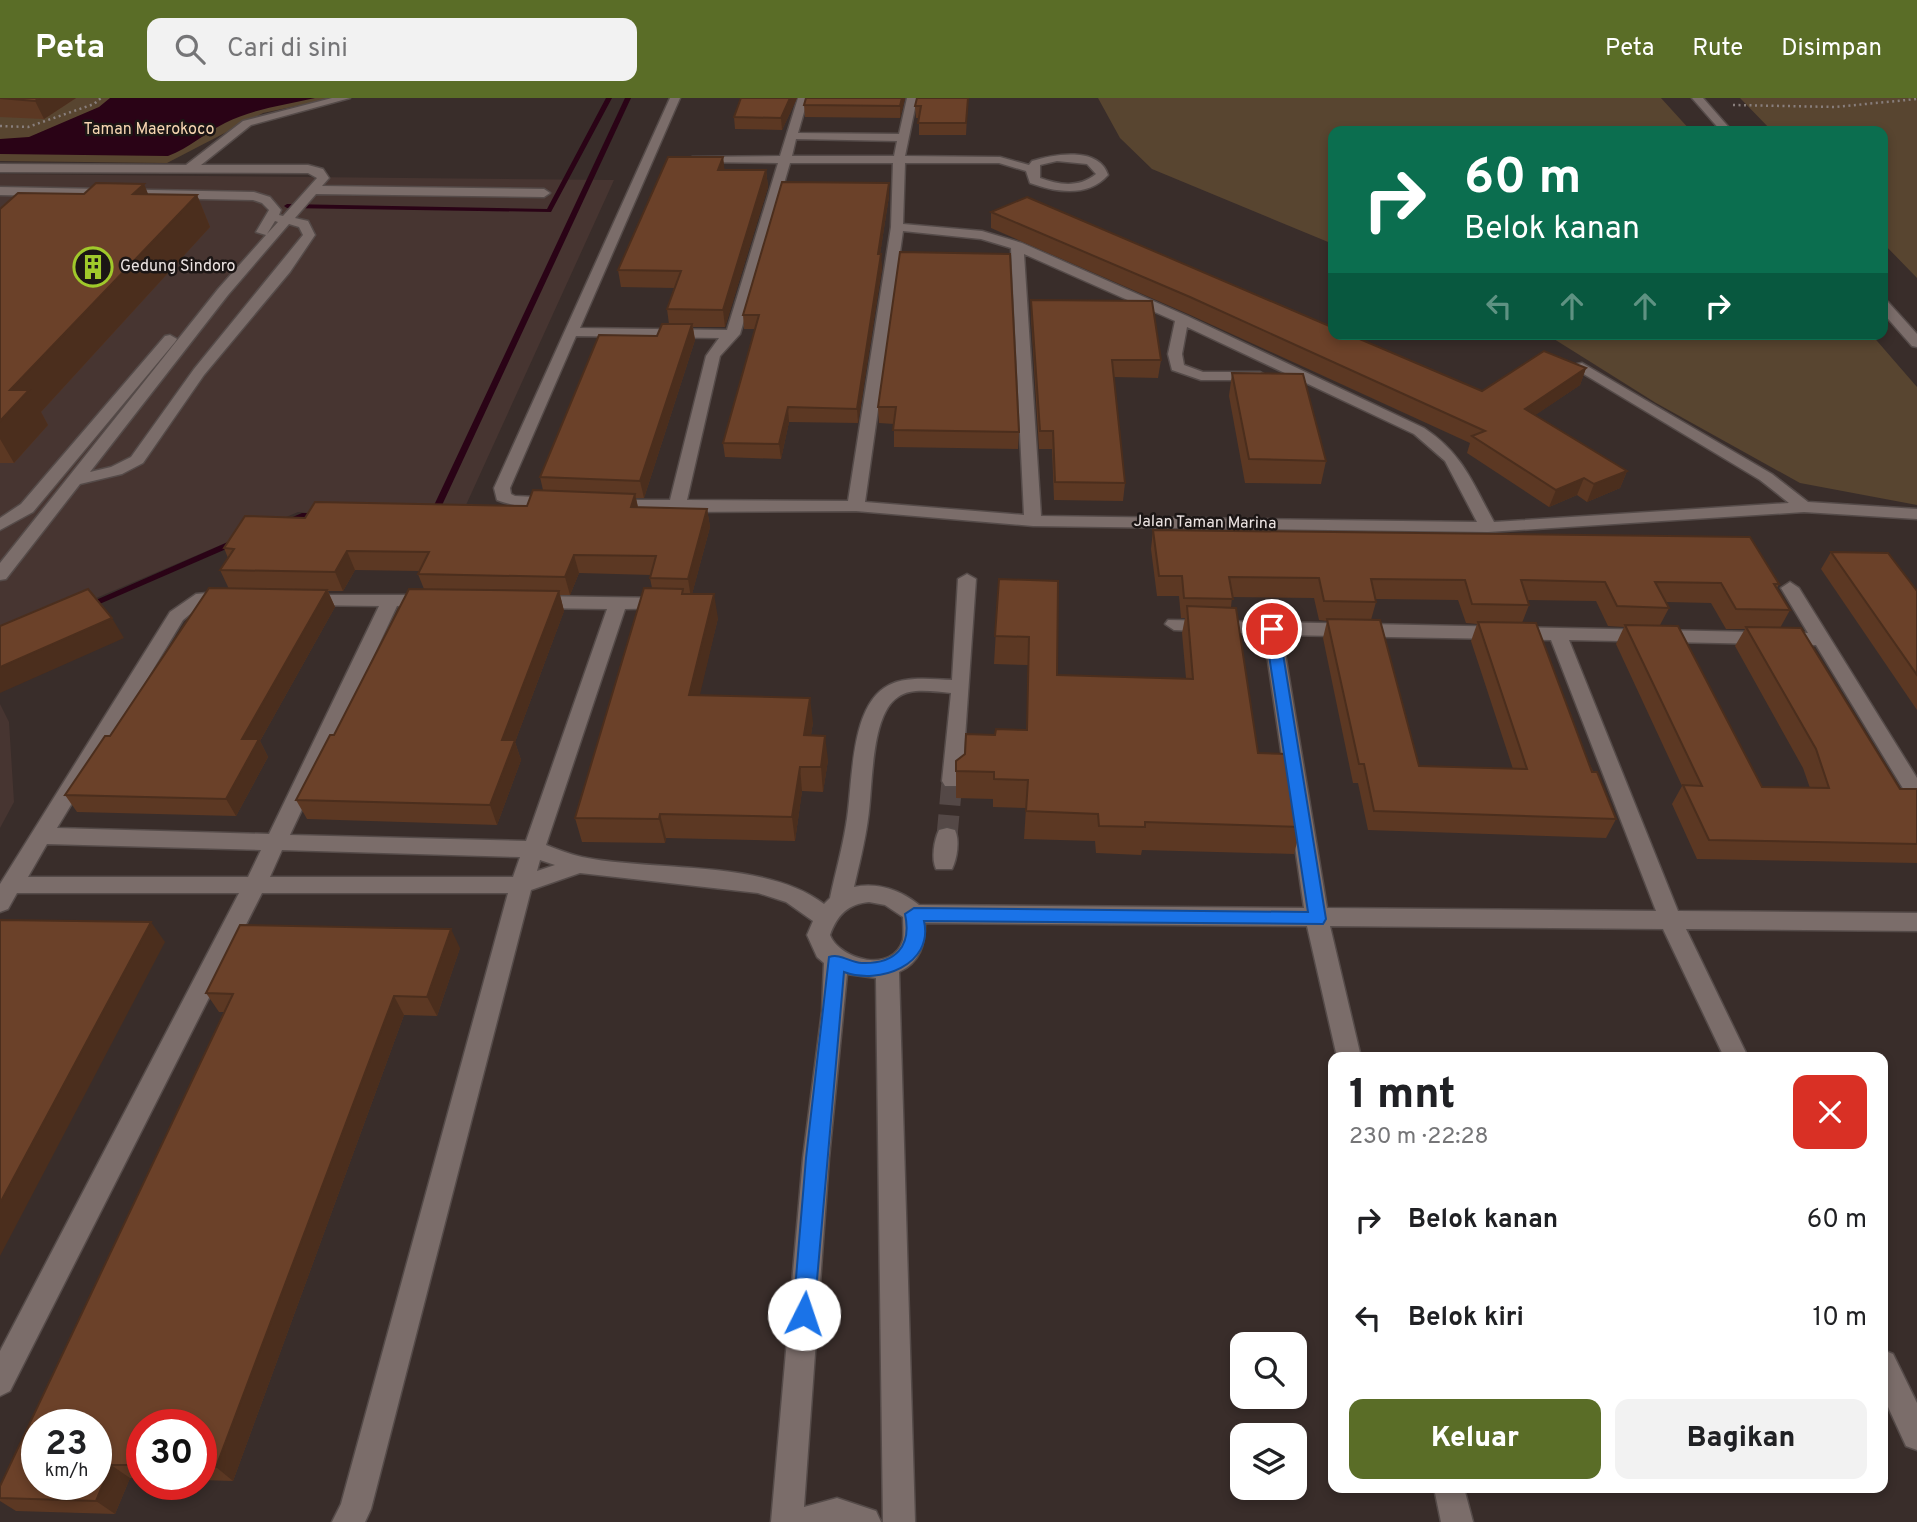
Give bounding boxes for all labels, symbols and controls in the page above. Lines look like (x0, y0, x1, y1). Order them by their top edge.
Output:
search box (147, 18, 637, 81)
text: Peta (35, 28, 105, 70)
icon: search (171, 30, 209, 68)
text: Cari di sini (227, 33, 348, 66)
text: Peta (1605, 34, 1654, 64)
text: Rute (1692, 34, 1743, 64)
text: Disimpan (1781, 34, 1882, 64)
park label: Taman Maerokoco (84, 120, 214, 140)
text: 60 m (1464, 149, 1582, 211)
icon: right (1349, 154, 1440, 245)
text: Belok kanan (1464, 210, 1640, 250)
building icon: Gedung Sindoro (72, 246, 114, 288)
place label: Gedung Sindoro (120, 257, 236, 277)
icon: left (1480, 287, 1518, 325)
icon: ahead (1553, 287, 1591, 325)
icon: ahead (1626, 287, 1664, 325)
icon: right (1699, 287, 1737, 325)
street label: Jalan Taman Marina (1133, 512, 1277, 534)
pin (1242, 599, 1302, 659)
icon: arrive (1253, 610, 1291, 648)
text: 1 mnt (1349, 1070, 1456, 1123)
button: close (1793, 1075, 1867, 1149)
text: 230 m · 22:28 (1349, 1123, 1489, 1152)
icon: right (1349, 1201, 1387, 1239)
text: Belok kanan (1408, 1204, 1558, 1237)
text: 60 m (1807, 1204, 1867, 1237)
position arrow (767, 1277, 841, 1351)
icon: left (1349, 1299, 1387, 1337)
text: Belok kiri (1408, 1302, 1524, 1335)
text: 10 m (1812, 1302, 1867, 1335)
map controls (1230, 1332, 1307, 1500)
button: search (1230, 1332, 1307, 1409)
button: Keluar (1349, 1399, 1601, 1479)
button: Bagikan (1615, 1399, 1867, 1479)
speed limit sign: 30 (126, 1409, 217, 1500)
text: 23 (45, 1423, 88, 1467)
button: layers (1230, 1423, 1307, 1500)
text: km/h (45, 1460, 88, 1483)

